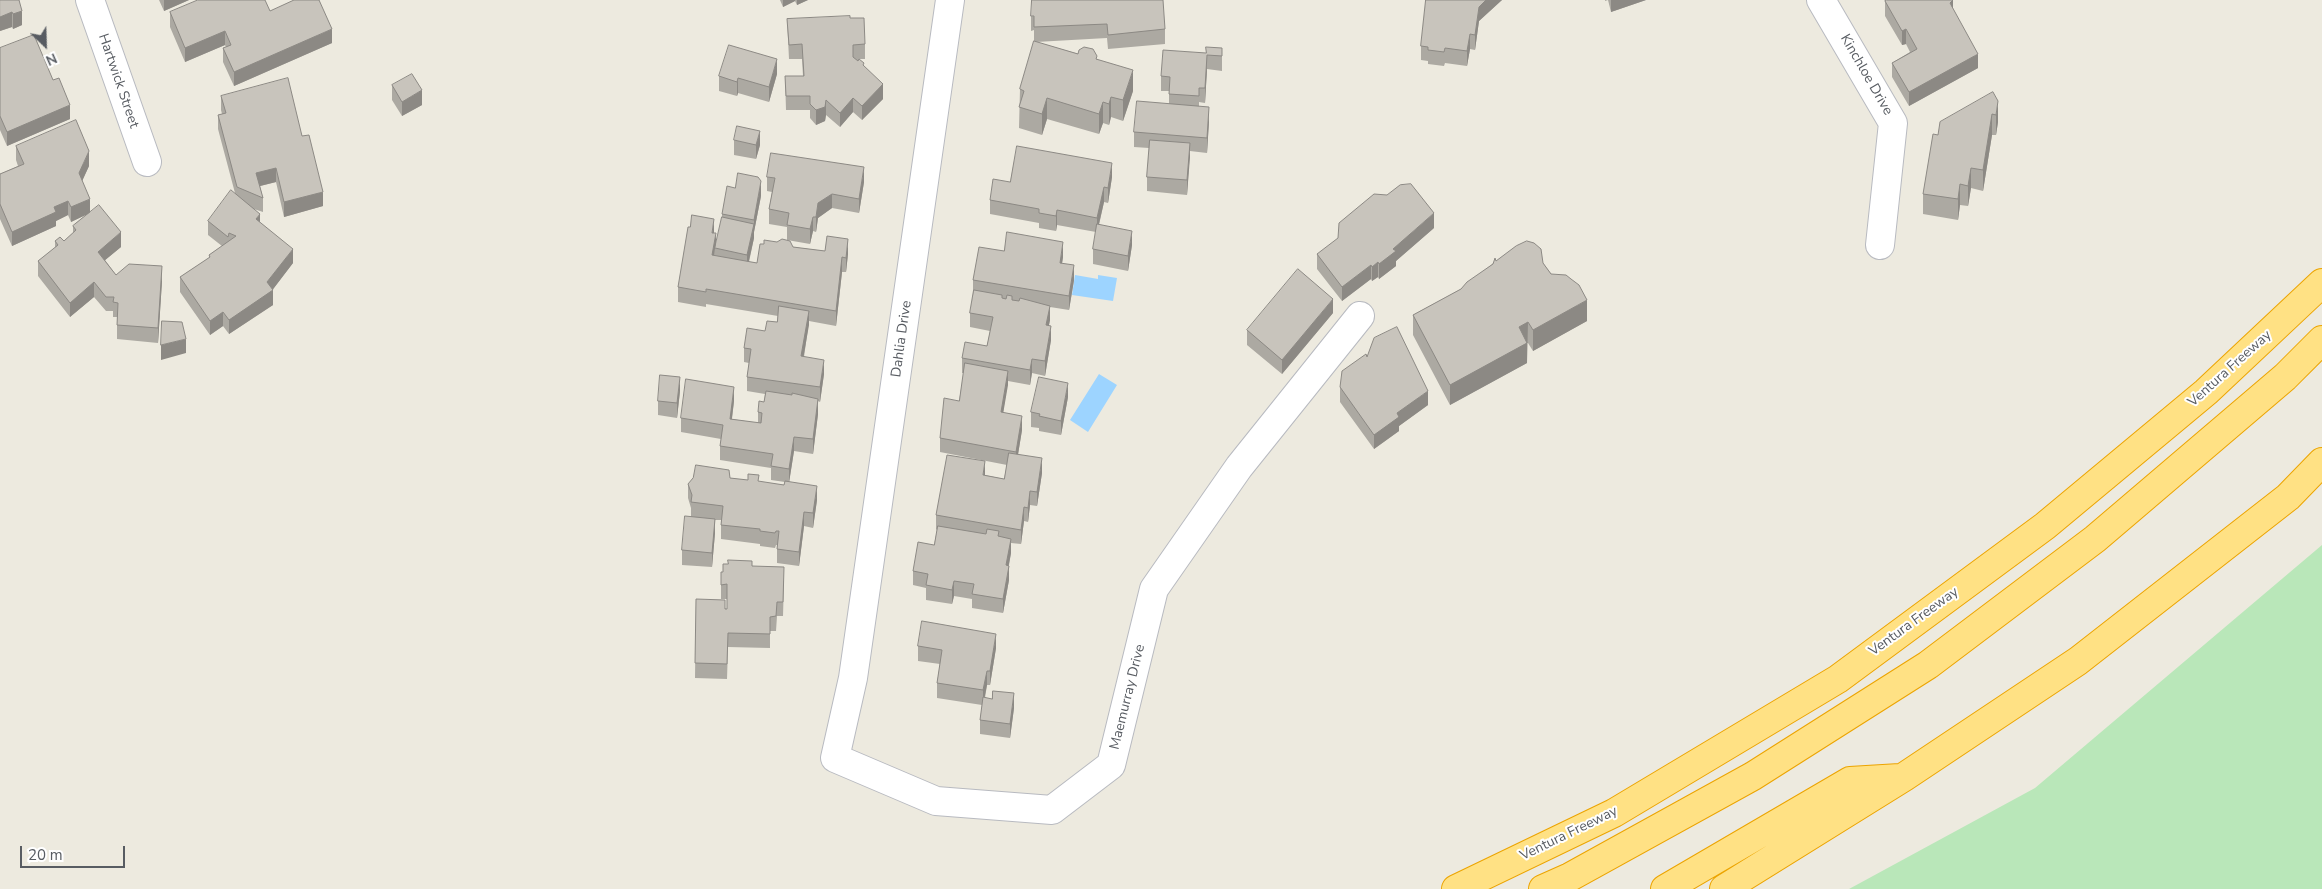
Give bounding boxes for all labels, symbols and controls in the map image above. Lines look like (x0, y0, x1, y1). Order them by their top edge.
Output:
north arrow (20, 20, 70, 70)
street label: Hartwick Street (94, 32, 142, 130)
street label: Kinchloe Drive (1836, 32, 1896, 118)
text: N (43, 48, 60, 70)
street label: Dahlia Drive (888, 300, 916, 378)
street label: Ventura Freeway (2185, 327, 2275, 411)
street label: Ventura Freeway (1866, 584, 1962, 660)
street label: Maemurray Drive (1107, 643, 1149, 751)
street label: Ventura Freeway (1518, 803, 1620, 865)
scale bar (22, 836, 128, 868)
text: 20 m (28, 845, 63, 865)

